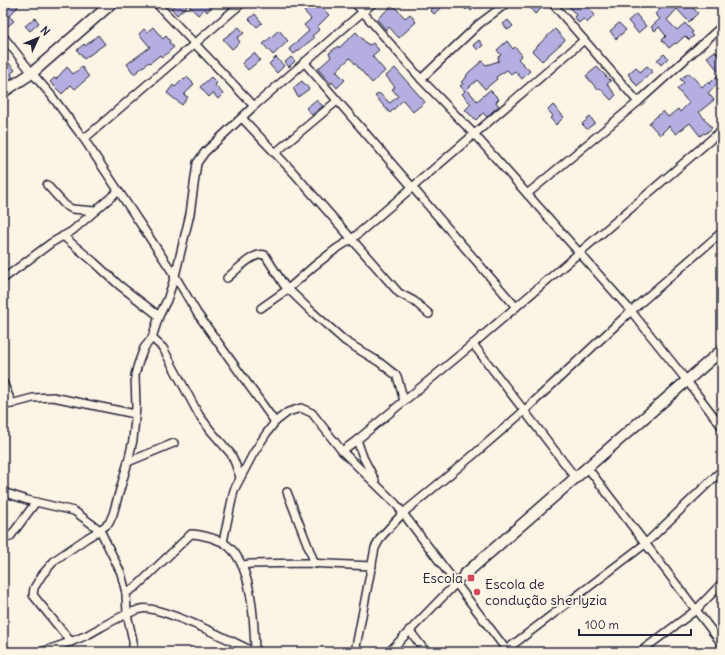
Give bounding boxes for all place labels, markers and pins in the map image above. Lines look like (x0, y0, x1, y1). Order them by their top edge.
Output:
place label: Escola (422, 569, 463, 587)
marker: Escola (466, 573, 476, 583)
place label: Escola de condução sherlyzia (485, 575, 607, 609)
marker: Escola de condução sherlyzia (472, 587, 482, 597)

